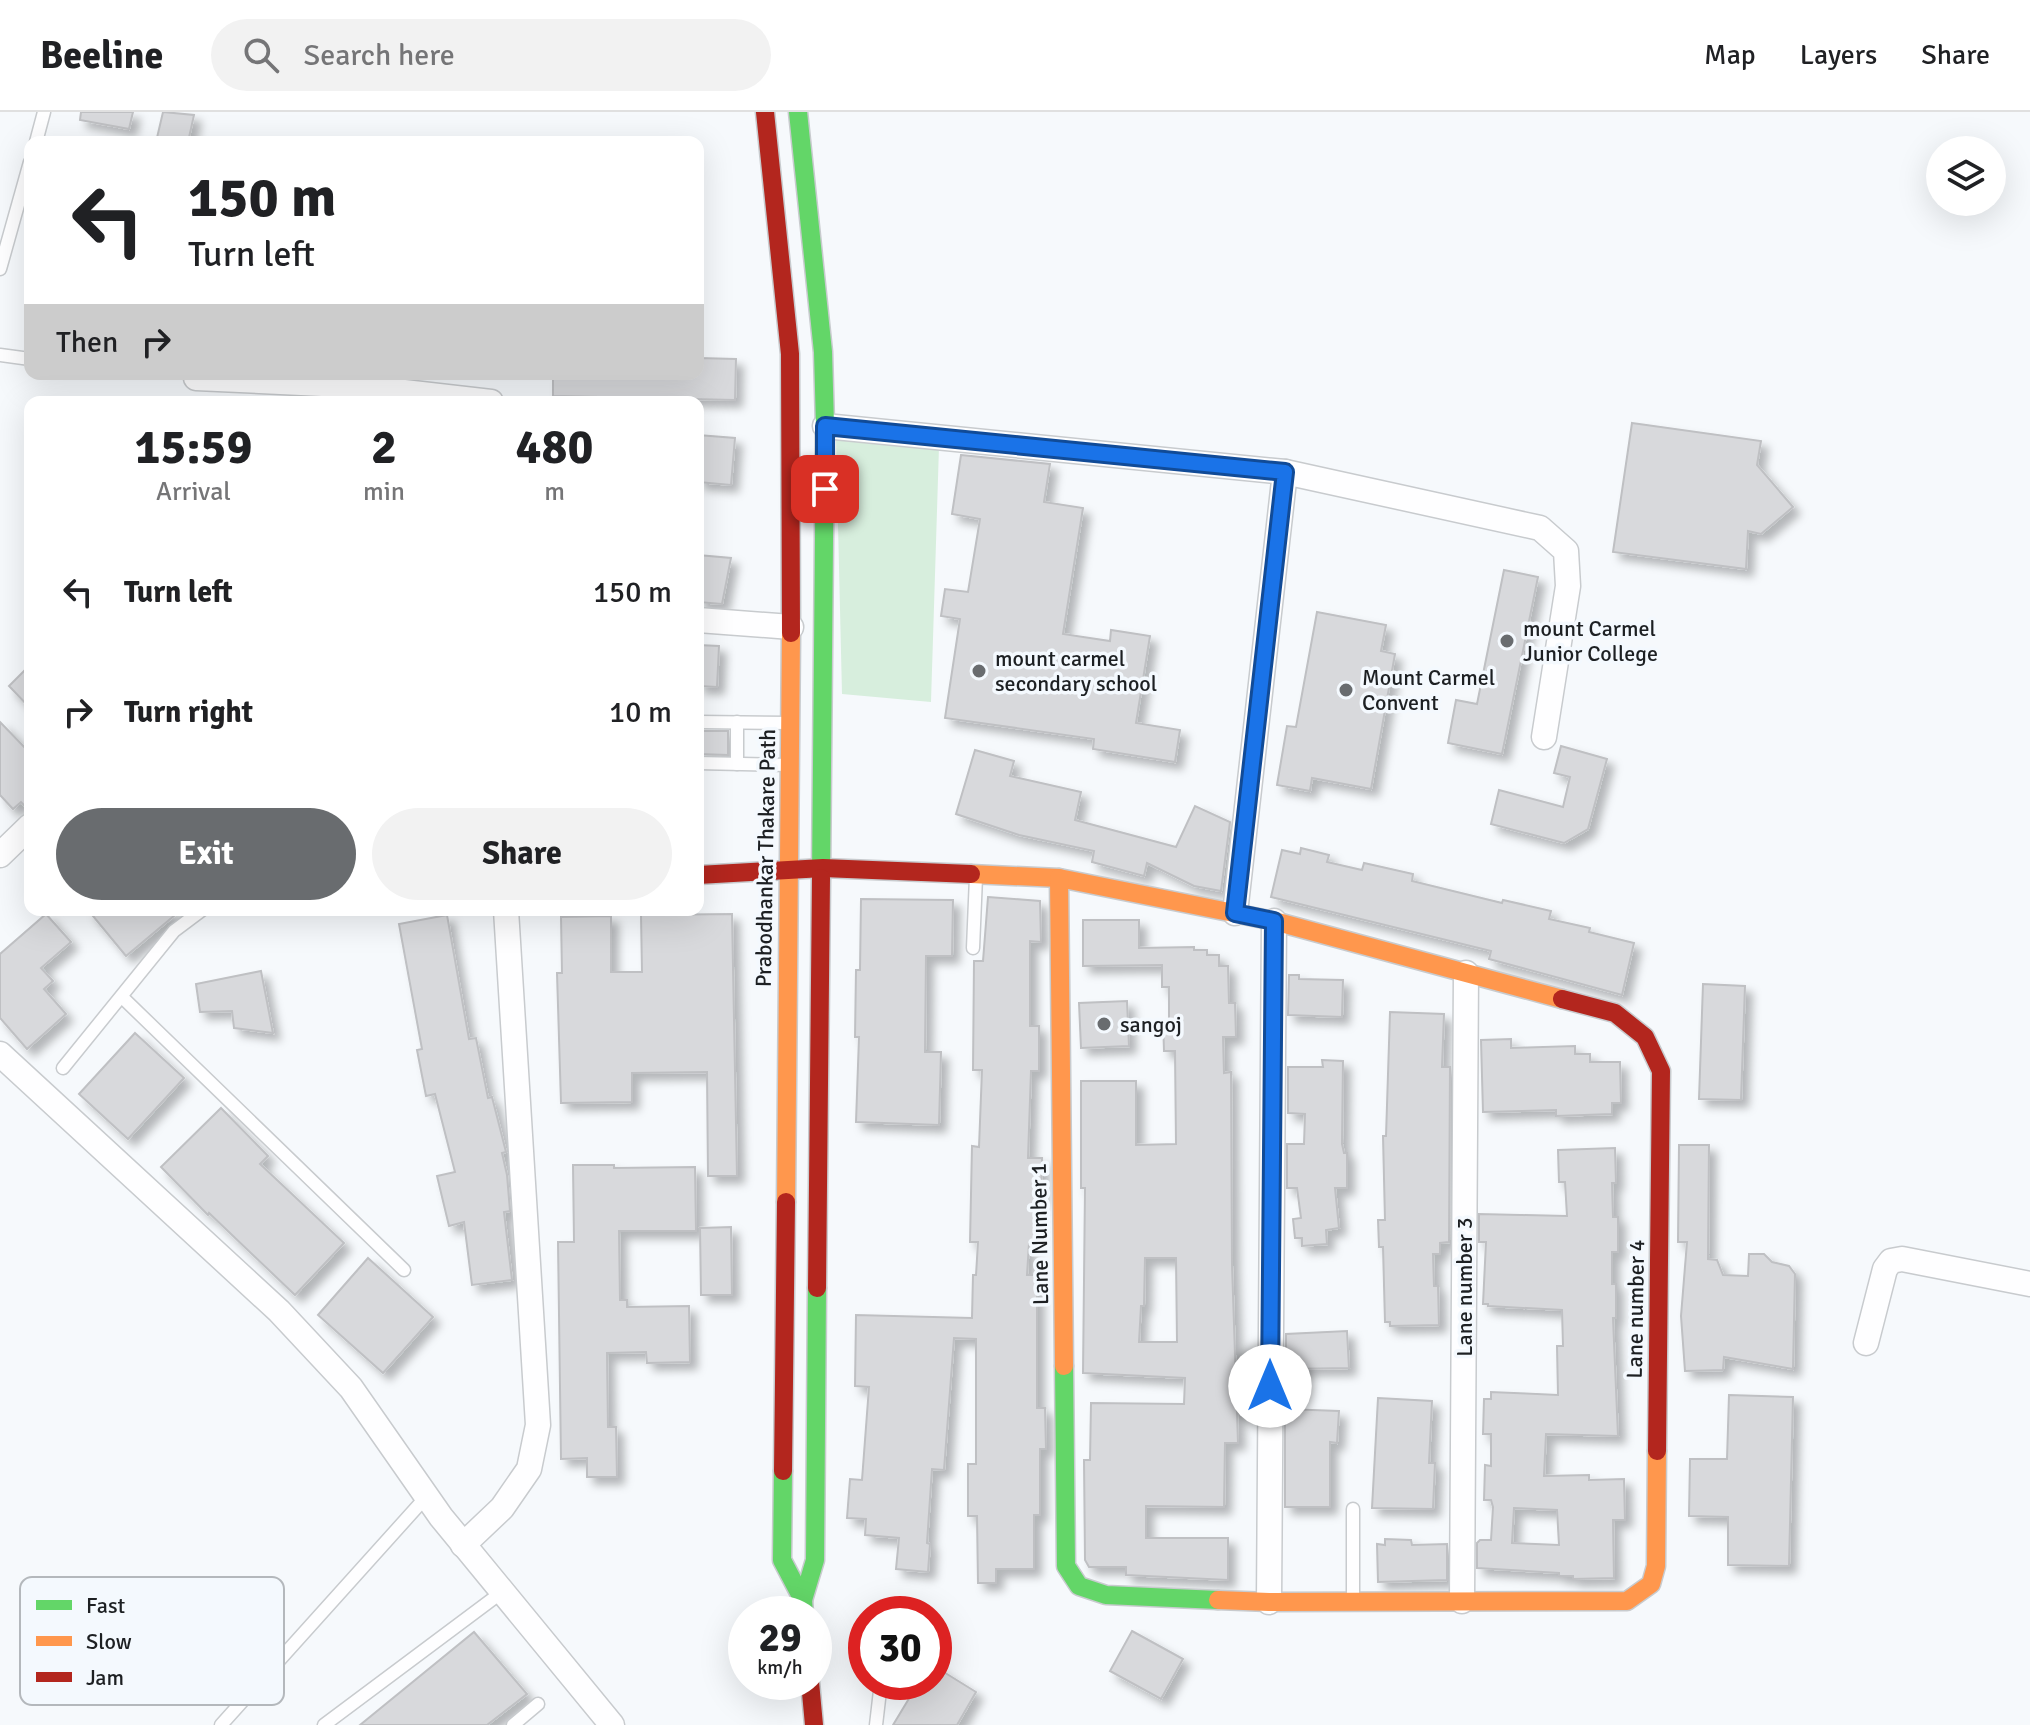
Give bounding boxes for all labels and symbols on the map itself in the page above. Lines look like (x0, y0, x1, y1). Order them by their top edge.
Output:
pin (791, 455, 859, 523)
place label: mount Carmel Junior College (1523, 615, 1658, 667)
marker: mount Carmel Junior College (1498, 632, 1516, 650)
place label: mount carmel secondary school (995, 645, 1157, 697)
marker: mount carmel secondary school (970, 662, 988, 680)
place label: Mount Carmel Convent (1362, 664, 1495, 716)
marker: Mount Carmel Convent (1337, 681, 1355, 699)
street label: Prabodhankar Thakare Path (750, 729, 781, 987)
place label: sangoj (1120, 1011, 1182, 1038)
marker: sangoj (1095, 1015, 1113, 1033)
street label: Lane Number 1 (1025, 1163, 1054, 1305)
street label: Lane number 3 (1451, 1217, 1478, 1357)
street label: Lane number 4 (1621, 1239, 1650, 1379)
position arrow (1228, 1344, 1312, 1428)
legend (20, 1577, 284, 1705)
text: Fast (86, 1592, 126, 1619)
speed limit sign: 30 (848, 1596, 952, 1700)
text: Slow (86, 1628, 132, 1655)
text: Jam (86, 1664, 124, 1691)

